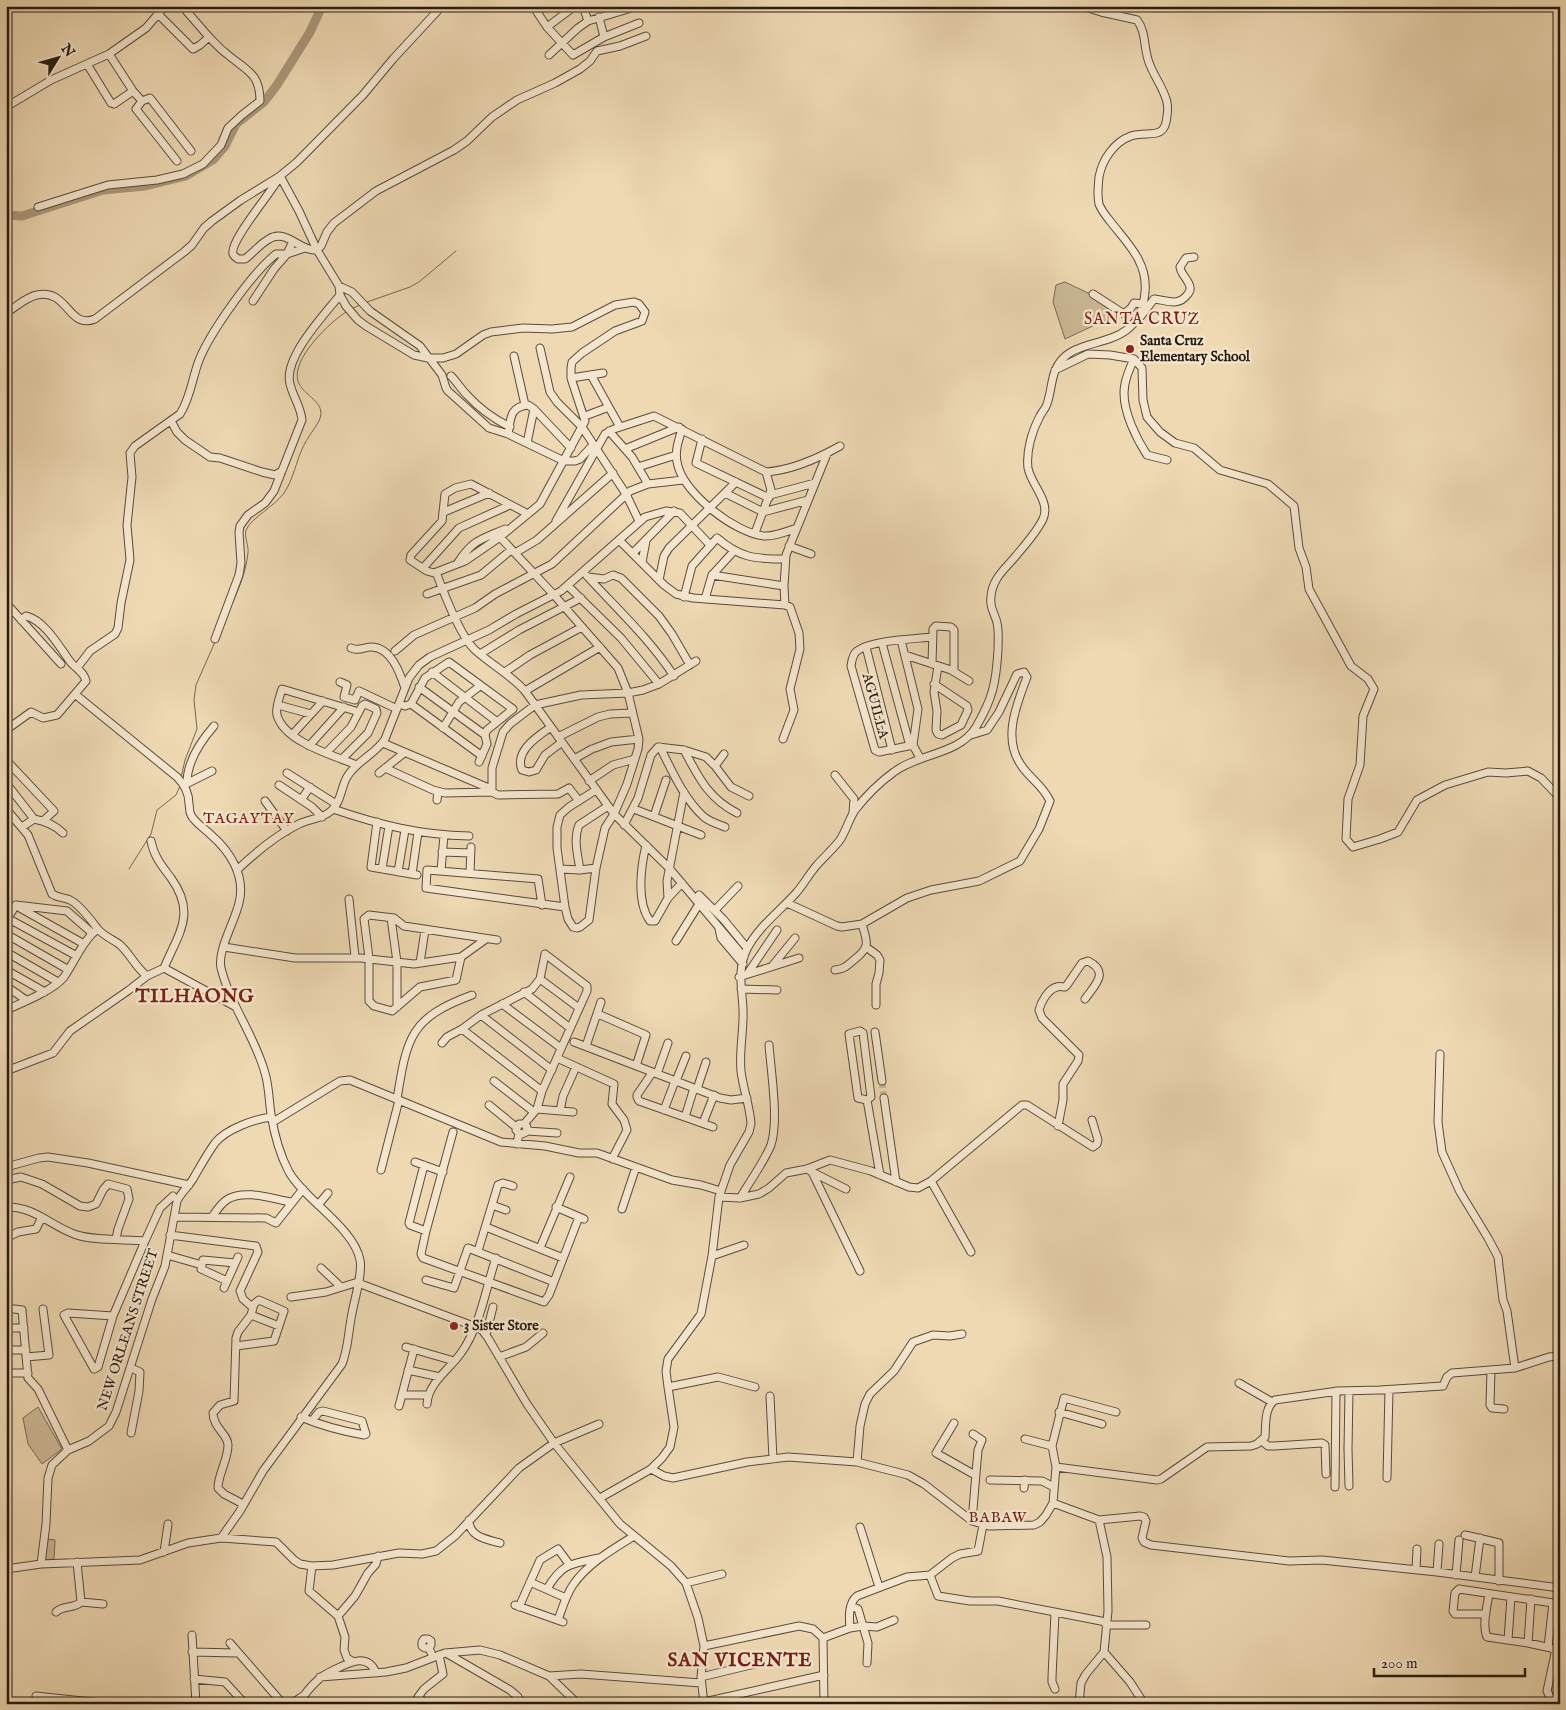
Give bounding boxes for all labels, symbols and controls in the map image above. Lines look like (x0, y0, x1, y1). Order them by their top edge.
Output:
north arrow (32, 32, 82, 82)
text: N (56, 40, 78, 61)
district label: SANTA CRUZ (1084, 310, 1200, 330)
place label: Santa Cruz Elementary School (1140, 332, 1251, 366)
marker: Santa Cruz Elementary School (1124, 343, 1136, 355)
street label: AGUILLA (857, 670, 893, 741)
district label: TAGAYTAY (203, 809, 295, 828)
district label: TILHAONG (134, 985, 255, 1009)
street label: NEW ORLEANS STREET (93, 1246, 163, 1413)
place label: 3 Sister Store (464, 1317, 539, 1335)
marker: 3 Sister Store (448, 1320, 460, 1332)
district label: BABAW (969, 1508, 1027, 1527)
scale bar (1374, 1645, 1525, 1677)
district label: SAN VICENTE (668, 1649, 812, 1673)
text: 200 m (1381, 1654, 1418, 1673)

